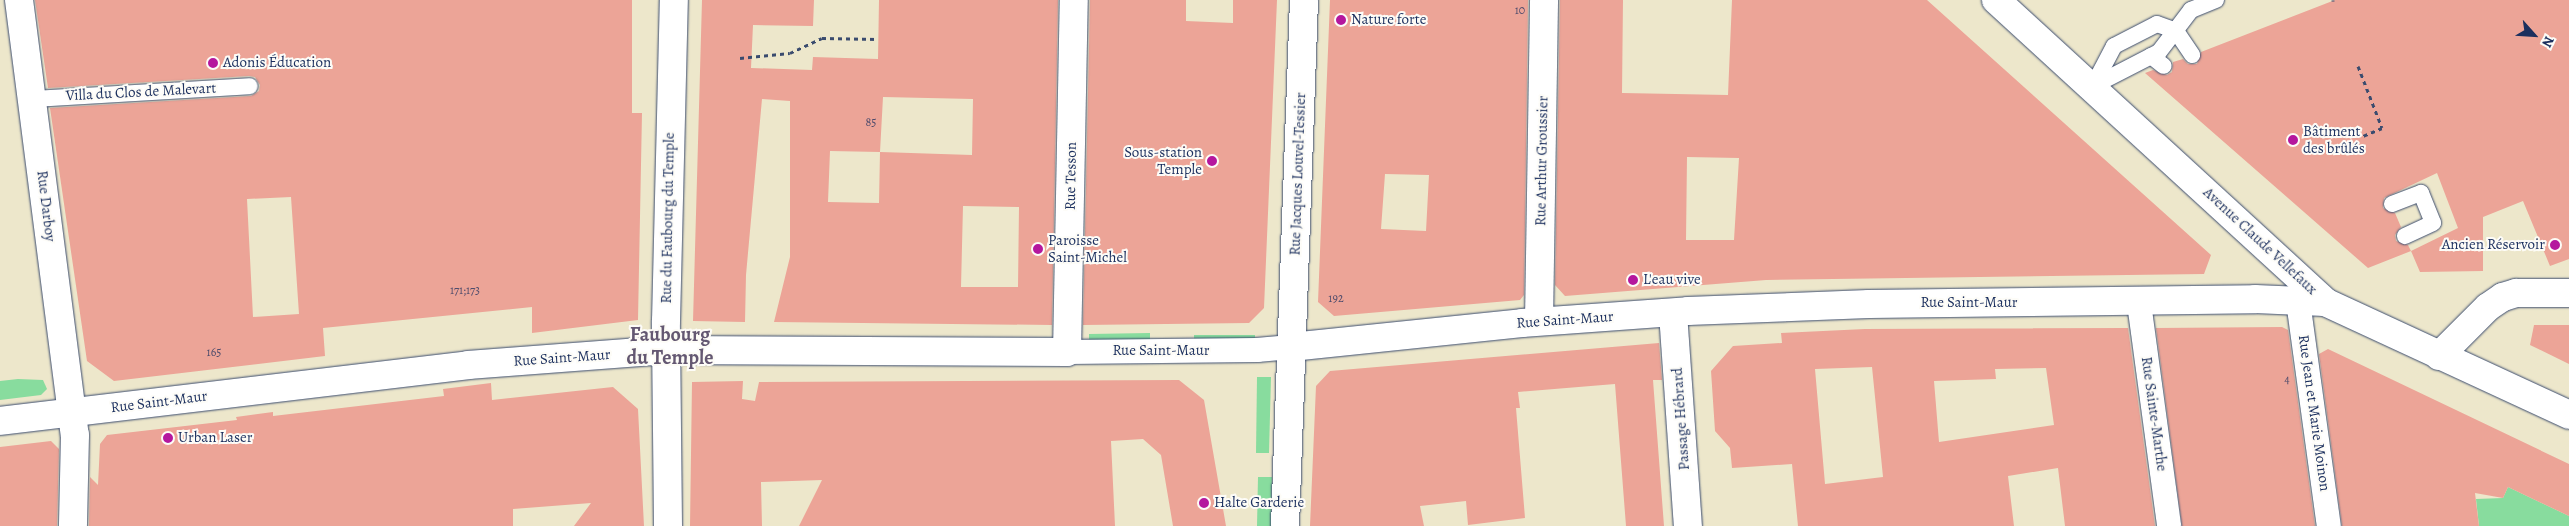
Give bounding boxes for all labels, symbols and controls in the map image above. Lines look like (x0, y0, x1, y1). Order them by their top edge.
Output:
house number: 10 (1515, 4, 1525, 18)
north arrow (2509, 10, 2559, 60)
place label: Nature forte (1351, 11, 1426, 29)
marker: Nature forte (1335, 14, 1347, 26)
text: N (2537, 33, 2559, 51)
place label: Adonis Éducation (223, 54, 331, 72)
marker: Adonis Éducation (207, 57, 219, 69)
street label: Villa du Clos de Malevart (65, 79, 217, 105)
street label: Rue Jacques Louvel-Tessier (1286, 92, 1310, 256)
street label: Rue Arthur Groussier (1532, 96, 1552, 226)
house number: 85 (866, 116, 876, 130)
place label: Bâtiment des brûlés (2303, 122, 2365, 157)
street label: Rue du Faubourg du Temple (658, 132, 678, 304)
marker: Bâtiment des brûlés (2287, 134, 2299, 146)
street label: Rue Tesson (1061, 142, 1081, 210)
place label: Sous-station Temple (1124, 143, 1202, 178)
marker: Sous-station Temple (1206, 155, 1218, 167)
street label: Rue Darboy (33, 169, 59, 243)
street label: Avenue Claude Vellefaux (2199, 183, 2321, 299)
place label: Paroisse Saint-Michel (1048, 231, 1127, 266)
place label: Ancien Réservoir (2442, 236, 2545, 254)
marker: Ancien Réservoir (2549, 239, 2561, 251)
marker: Paroisse Saint-Michel (1032, 243, 1044, 255)
place label: L'eau vive (1643, 271, 1701, 289)
marker: L'eau vive (1627, 274, 1639, 286)
house number: 171;173 (450, 284, 480, 298)
house number: 192 (1328, 292, 1344, 306)
street label: Rue Saint-Maur (1920, 294, 2018, 312)
street label: Rue Saint-Maur (1516, 308, 1614, 332)
district label: Faubourg du Temple (627, 322, 713, 369)
street label: Rue Jean et Marie Moinon (2294, 334, 2334, 492)
street label: Rue Saint-Maur (1112, 342, 1210, 360)
house number: 165 (207, 346, 221, 360)
street label: Rue Saint-Maur (513, 346, 611, 370)
street label: Rue Sainte-Marthe (2137, 356, 2171, 472)
street label: Passage Hébrard (1668, 367, 1694, 471)
house number: 4 (2284, 373, 2290, 387)
street label: Rue Saint-Maur (110, 387, 208, 417)
place label: Urban Laser (178, 429, 253, 447)
marker: Urban Laser (162, 432, 174, 444)
place label: Halte Garderie (1214, 494, 1304, 512)
marker: Halte Garderie (1198, 497, 1210, 509)

